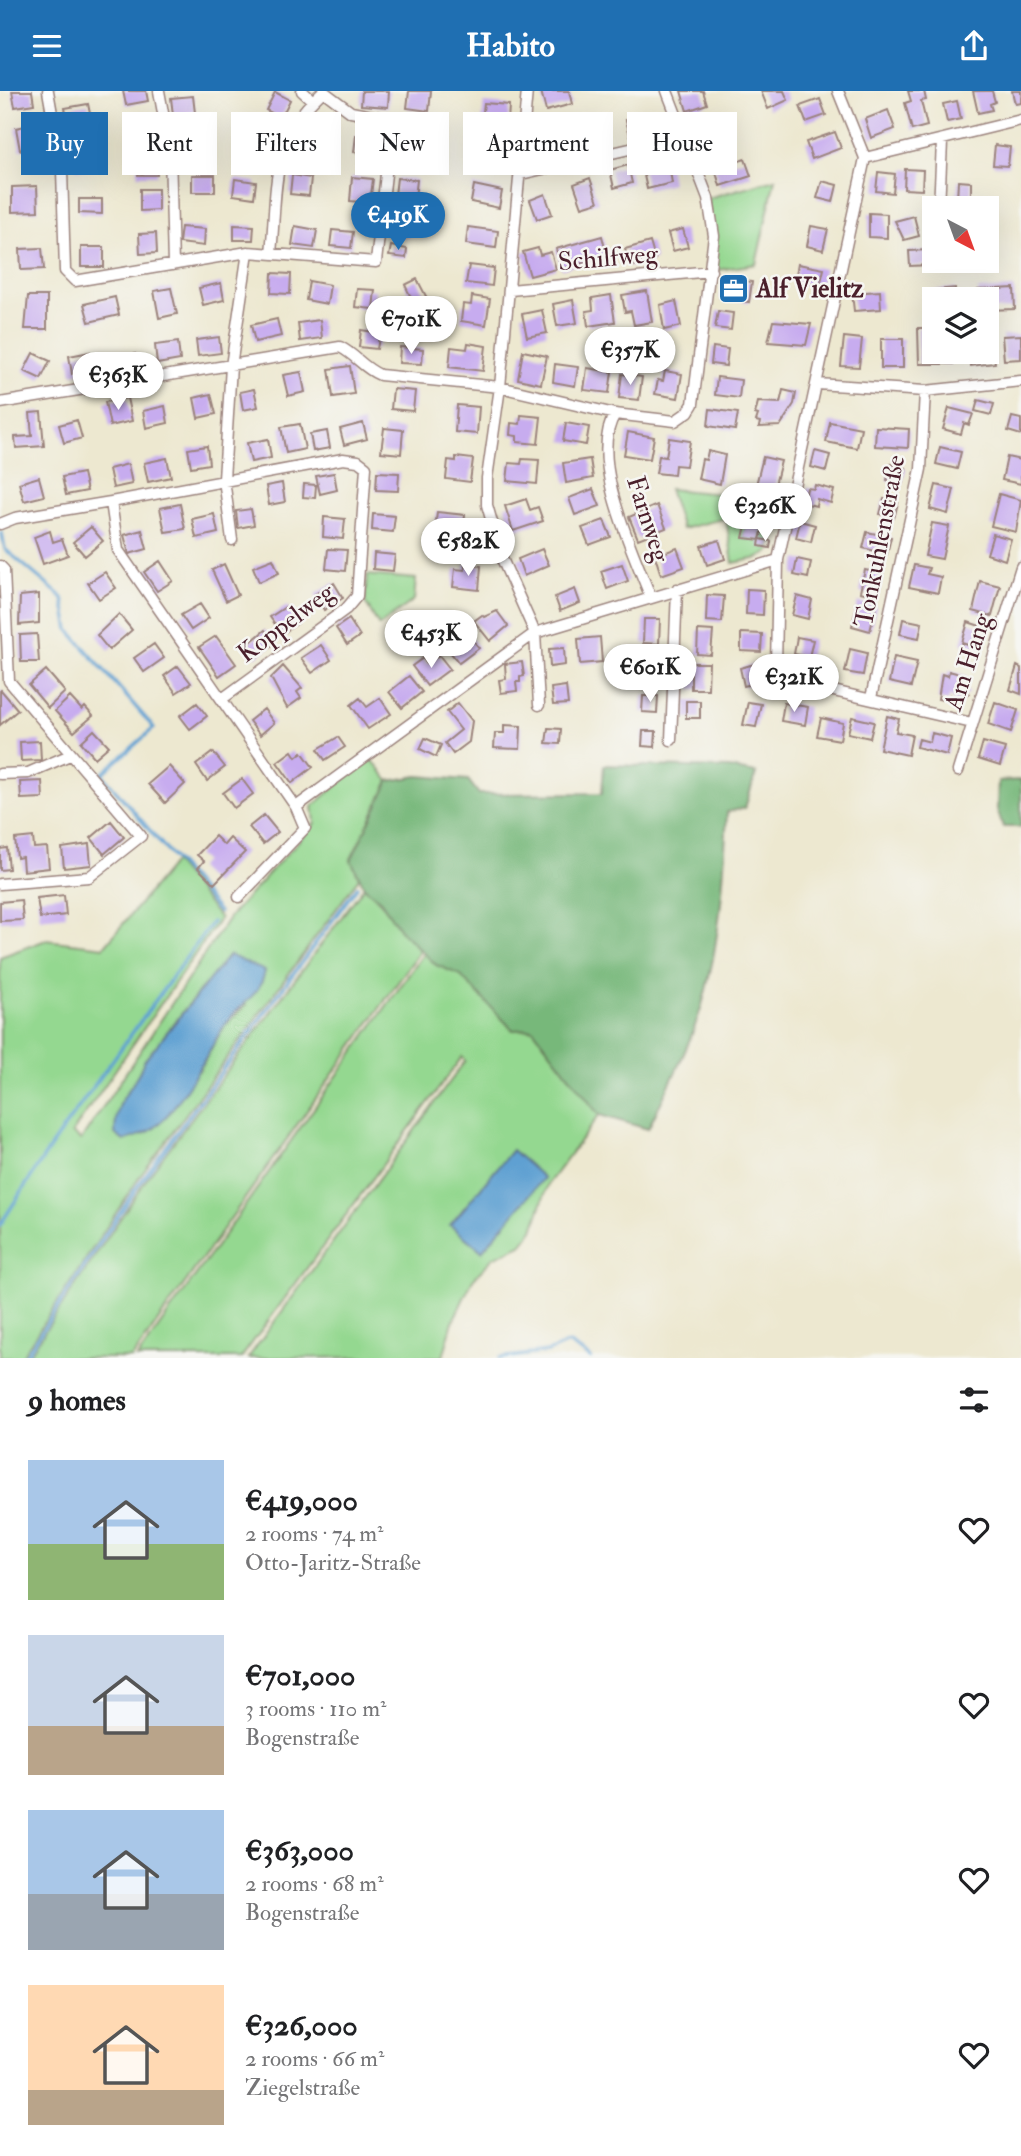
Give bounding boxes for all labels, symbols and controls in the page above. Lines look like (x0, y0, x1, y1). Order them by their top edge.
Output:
text: Habito (466, 26, 555, 66)
icon: menu (28, 27, 66, 65)
icon: share (955, 27, 993, 65)
chip: Buy (21, 112, 108, 175)
chip: Rent (122, 112, 217, 175)
chip: Filters (231, 112, 341, 175)
chip: New (355, 112, 449, 175)
chip: Apartment (463, 112, 613, 175)
chip: House (627, 112, 737, 175)
pin: €419K (349, 193, 447, 252)
north arrow (922, 196, 999, 273)
map controls (922, 196, 999, 364)
text: €419K (367, 200, 429, 229)
street label: Schilfweg (557, 238, 660, 278)
office icon: Alf Vielitz (716, 272, 750, 306)
place label: Alf Vielitz (755, 273, 864, 305)
button: layers (922, 287, 999, 364)
pin: €701K (362, 296, 460, 356)
text: €701K (381, 304, 441, 333)
pin: €357K (581, 327, 679, 387)
text: €357K (600, 335, 660, 364)
pin: €363K (69, 353, 167, 412)
text: €363K (89, 360, 147, 389)
street label: Tonkuhlenstraße (848, 452, 912, 630)
street label: Farnweg (619, 472, 677, 567)
pin: €326K (716, 483, 814, 543)
text: €326K (734, 491, 796, 520)
pin: €582K (419, 519, 517, 578)
text: €582K (437, 526, 499, 555)
street label: Koppelweg (231, 575, 342, 671)
street label: Am Hang (937, 608, 999, 716)
pin: €453K (382, 611, 480, 670)
text: €453K (401, 618, 461, 647)
pin: €601K (601, 645, 699, 704)
text: €601K (620, 652, 680, 681)
pin: €321K (745, 655, 843, 714)
text: €321K (765, 662, 823, 691)
icon: filters (955, 1381, 993, 1419)
text: 9 homes (28, 1382, 126, 1419)
text: €419,000 (245, 1482, 358, 1519)
icon: home (84, 1488, 168, 1572)
icon: heart (955, 1511, 993, 1549)
text: 2 rooms · 74 m² (245, 1519, 384, 1548)
text: Otto-Jaritz-Straße (245, 1548, 421, 1577)
text: €701,000 (245, 1657, 355, 1694)
icon: home (84, 1663, 168, 1747)
icon: heart (955, 1686, 993, 1724)
text: 3 rooms · 110 m² (245, 1694, 386, 1723)
text: Bogenstraße (245, 1723, 359, 1752)
text: €363,000 (245, 1832, 354, 1869)
icon: home (84, 1838, 168, 1922)
icon: heart (955, 1861, 993, 1899)
text: 2 rooms · 68 m² (245, 1869, 384, 1898)
text: Bogenstraße (245, 1898, 359, 1927)
text: €326,000 (245, 2007, 358, 2044)
icon: home (84, 2013, 168, 2097)
icon: heart (955, 2036, 993, 2074)
text: 2 rooms · 66 m² (245, 2044, 384, 2073)
text: Ziegelstraße (245, 2073, 360, 2102)

